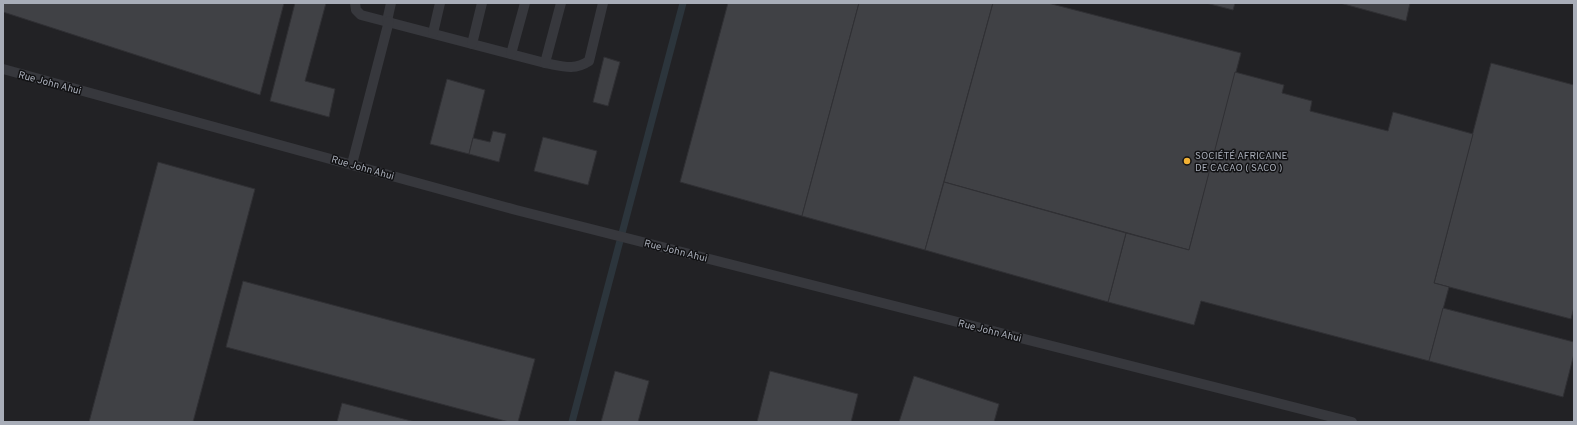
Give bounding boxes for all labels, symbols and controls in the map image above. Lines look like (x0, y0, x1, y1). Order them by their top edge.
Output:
street label: Rue John Ahui (17, 69, 83, 98)
place label: SOCIÉTÉ AFRICAINE DE CACAO ( SACO ) (1195, 150, 1288, 175)
street label: Rue John Ahui (330, 153, 396, 184)
marker: SOCIÉTÉ AFRICAINE DE CACAO ( SACO ) (1182, 156, 1192, 166)
street label: Rue John Ahui (643, 237, 709, 266)
street label: Rue John Ahui (957, 317, 1023, 346)

